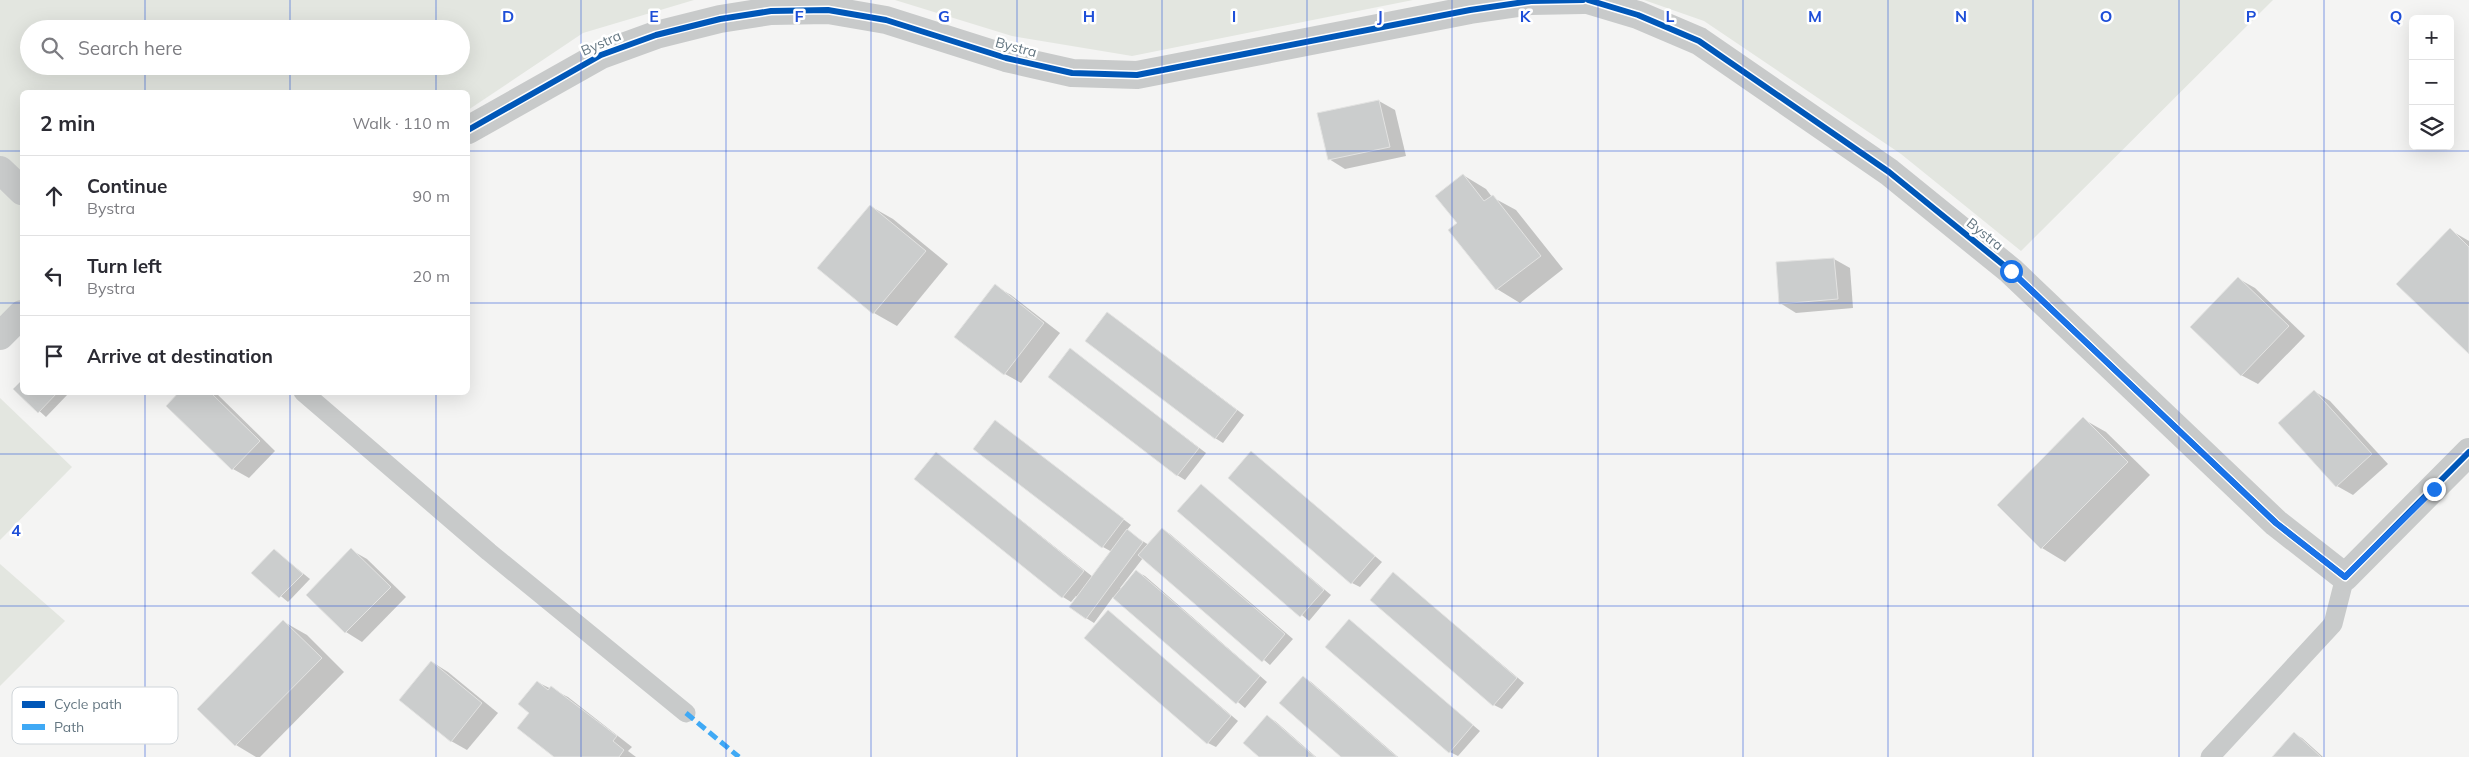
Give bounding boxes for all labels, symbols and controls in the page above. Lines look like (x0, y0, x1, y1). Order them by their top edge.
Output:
text: D (502, 6, 514, 26)
text: E (649, 6, 659, 26)
text: F (794, 6, 804, 26)
text: G (938, 6, 950, 26)
text: H (1083, 6, 1095, 26)
text: I (1232, 6, 1236, 26)
text: J (1377, 6, 1383, 26)
text: K (1520, 6, 1532, 26)
text: L (1666, 6, 1675, 26)
text: M (1808, 6, 1822, 26)
text: N (1955, 6, 1967, 26)
text: O (2100, 6, 2112, 26)
text: P (2246, 6, 2257, 26)
text: Q (2390, 6, 2402, 26)
map controls (2409, 15, 2454, 150)
button: + (2409, 15, 2454, 60)
search box (20, 20, 470, 75)
street label: Bystra (578, 26, 624, 60)
street label: Bystra (993, 33, 1039, 61)
icon: search (38, 34, 66, 62)
text: Search here (78, 36, 182, 60)
button: − (2409, 60, 2454, 105)
button: layers (2409, 105, 2454, 150)
text: 2 min (40, 110, 95, 136)
text: Walk · 110 m (352, 113, 450, 133)
text: Continue (87, 174, 167, 198)
icon: ahead (40, 182, 68, 210)
text: 90 m (413, 186, 450, 206)
text: Bystra (87, 198, 135, 218)
street label: Bystra (1963, 214, 2007, 254)
text: Turn left (87, 254, 162, 278)
route start (2000, 260, 2023, 283)
icon: left (40, 262, 68, 290)
text: 20 m (413, 266, 450, 286)
text: Bystra (87, 278, 135, 298)
icon: arrive (40, 342, 68, 370)
text: Arrive at destination (87, 344, 273, 368)
route end (2423, 478, 2446, 501)
text: 4 (11, 520, 21, 540)
legend (12, 687, 178, 744)
text: Cycle path (54, 695, 122, 713)
text: Path (54, 718, 84, 736)

